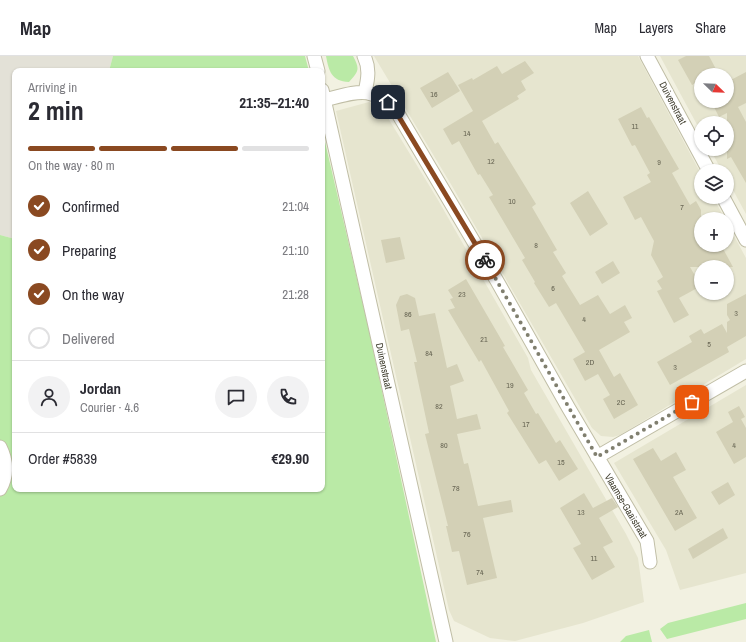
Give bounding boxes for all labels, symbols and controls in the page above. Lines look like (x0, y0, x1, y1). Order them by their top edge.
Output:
text: Map (20, 15, 51, 41)
text: Map (595, 19, 617, 37)
text: Layers (639, 19, 673, 37)
text: Share (695, 19, 726, 37)
north arrow (694, 68, 734, 108)
map controls (694, 68, 734, 300)
text: Arriving in (28, 79, 77, 96)
street label: Duivenstraat (656, 79, 690, 127)
pin (371, 85, 405, 119)
house number: 16 (430, 89, 438, 99)
icon: home (377, 91, 399, 113)
text: 21:35–21:40 (239, 92, 309, 113)
text: 2 min (28, 93, 84, 128)
button: locate (694, 116, 734, 156)
house number: 11 (632, 121, 639, 131)
house number: 14 (463, 128, 471, 138)
house number: 12 (487, 156, 495, 166)
text: On the way · 80 m (28, 157, 115, 174)
house number: 9 (657, 157, 661, 167)
button: layers (694, 164, 734, 204)
icon: check (28, 195, 50, 217)
text: Confirmed (62, 196, 119, 217)
house number: 10 (508, 196, 516, 206)
text: 21:04 (282, 198, 309, 215)
house number: 7 (680, 202, 684, 212)
button: + (694, 212, 734, 252)
icon: check (28, 239, 50, 261)
text: Preparing (62, 240, 116, 261)
courier (465, 240, 505, 280)
house number: 8 (534, 240, 538, 250)
text: 21:10 (282, 242, 309, 259)
icon: bike (474, 249, 496, 271)
button: − (694, 260, 734, 300)
icon: check (28, 283, 50, 305)
house number: 6 (551, 283, 555, 293)
text: On the way (62, 284, 124, 305)
text: 21:28 (282, 286, 309, 303)
house number: 23 (458, 289, 466, 299)
house number: 3 (734, 308, 738, 318)
house number: 86 (404, 309, 412, 319)
house number: 4 (582, 314, 586, 324)
text: Delivered (62, 328, 115, 349)
house number: 21 (480, 334, 488, 344)
house number: 5 (707, 339, 711, 349)
street label: Duinenstraat (373, 342, 395, 391)
house number: 84 (425, 348, 433, 358)
house number: 2D (586, 357, 594, 367)
house number: 3 (673, 362, 677, 372)
button: person (28, 376, 70, 418)
button: chat (215, 376, 257, 418)
button: phone (267, 376, 309, 418)
text: Jordan (80, 378, 121, 399)
house number: 19 (506, 380, 514, 390)
pin (675, 385, 709, 419)
icon: bag (681, 391, 703, 413)
house number: 2C (617, 397, 625, 407)
text: Courier · 4.6 (80, 399, 139, 416)
house number: 82 (435, 401, 443, 411)
house number: 17 (522, 419, 530, 429)
house number: 80 (440, 440, 448, 450)
house number: 4 (732, 440, 736, 450)
text: Order #5839 (28, 448, 97, 469)
text: €29.90 (271, 448, 309, 469)
house number: 15 (557, 457, 565, 467)
street label: Vlaamse-Gaaistraat (602, 471, 651, 541)
house number: 78 (452, 483, 460, 493)
house number: 13 (577, 507, 585, 517)
house number: 2A (675, 507, 684, 517)
house number: 76 (463, 529, 471, 539)
house number: 11 (591, 553, 598, 563)
house number: 74 (476, 567, 484, 577)

